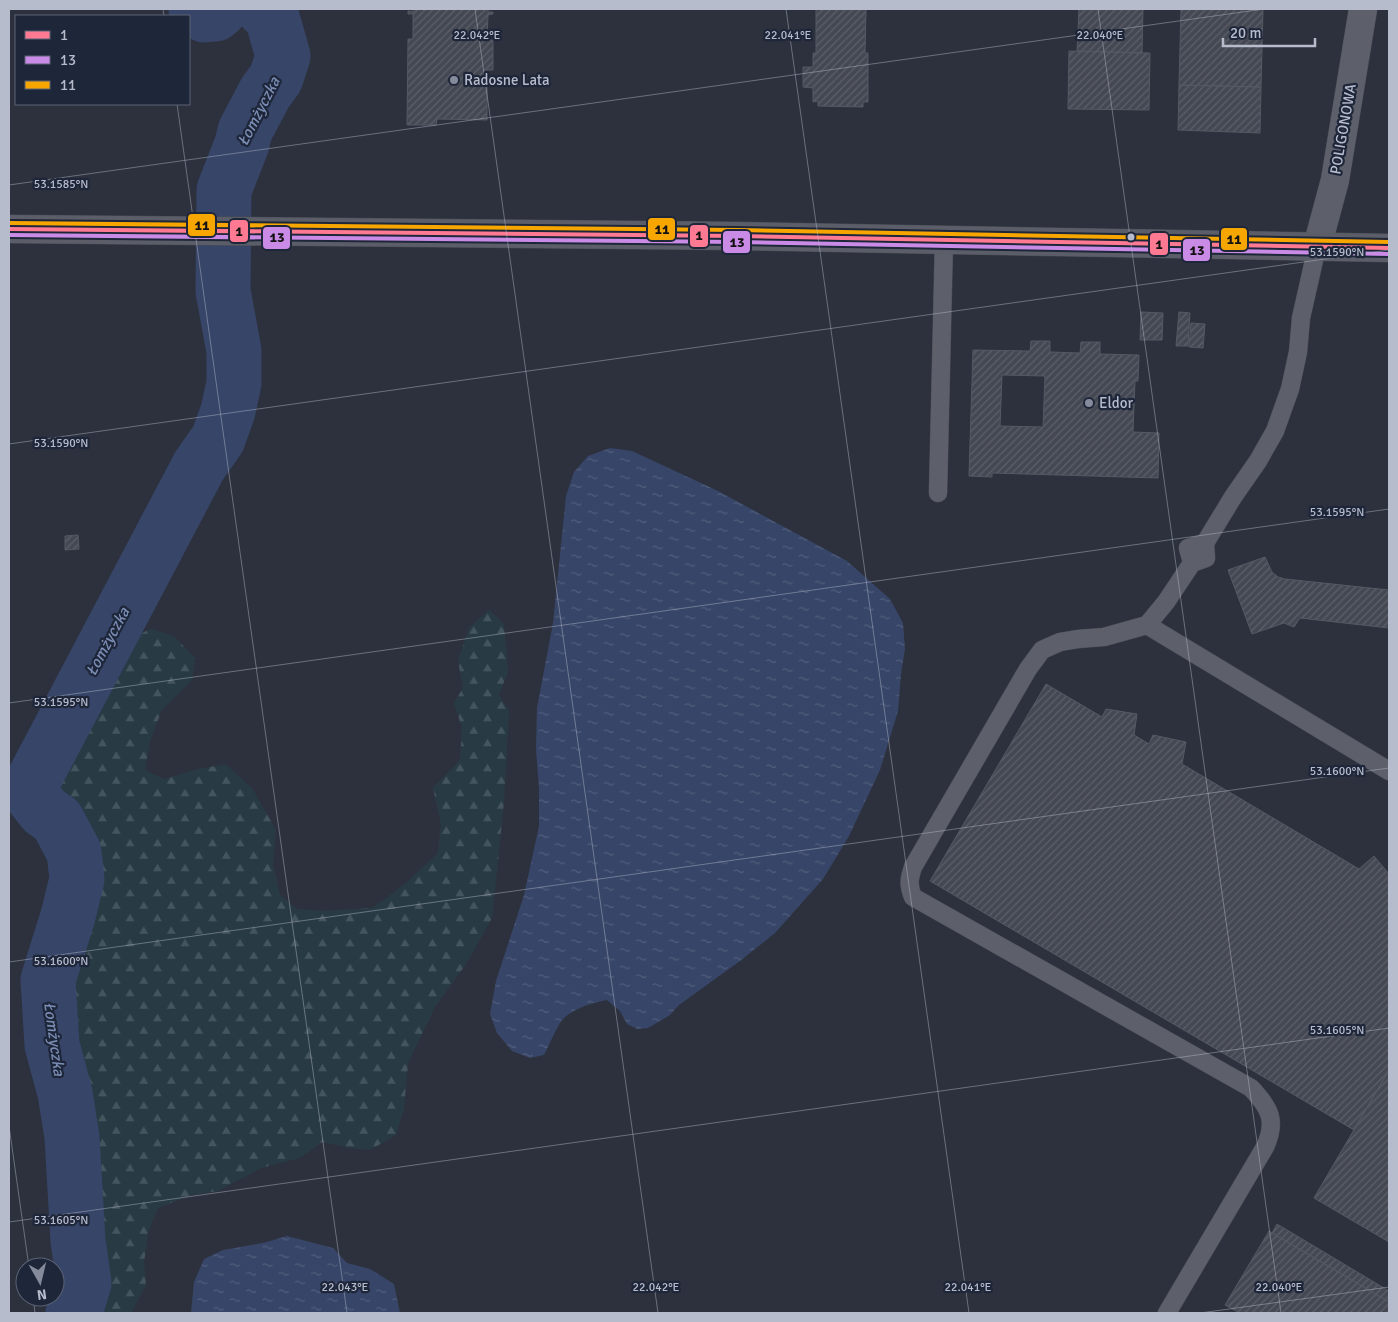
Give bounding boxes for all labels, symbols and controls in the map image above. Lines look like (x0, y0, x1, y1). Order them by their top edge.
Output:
legend (15, 15, 190, 105)
scale bar (1223, 15, 1316, 47)
text: 20 m (1230, 24, 1261, 42)
text: 1 (60, 26, 68, 44)
text: 22.042°E (454, 28, 501, 43)
text: 22.041°E (765, 28, 812, 43)
text: 22.040°E (1077, 28, 1124, 43)
text: 13 (60, 51, 76, 69)
place label: Radosne Lata (464, 71, 550, 89)
water label: Łomżyczka (233, 73, 285, 149)
marker: Radosne Lata (448, 74, 460, 86)
text: 11 (60, 76, 76, 94)
street label: POLIGONOWA (1326, 82, 1360, 176)
text: 53.1585°N (34, 177, 88, 192)
line badge: 11 (187, 213, 216, 237)
text: 11 (194, 217, 210, 234)
line badge: 11 (647, 217, 676, 241)
line badge: 1 (229, 219, 249, 243)
text: 11 (654, 221, 670, 238)
text: 1 (235, 223, 243, 240)
line badge: 1 (689, 224, 709, 248)
line badge: 13 (262, 226, 291, 250)
text: 1 (695, 227, 703, 244)
line badge: 11 (1220, 227, 1248, 251)
text: 13 (269, 229, 285, 246)
line badge: 13 (722, 230, 751, 254)
text: 11 (1226, 231, 1242, 248)
unlabelled marker (1126, 232, 1136, 242)
line badge: 1 (1149, 232, 1169, 256)
text: 13 (729, 234, 745, 251)
text: 1 (1155, 236, 1163, 253)
line badge: 13 (1182, 238, 1211, 262)
text: 13 (1189, 242, 1205, 259)
text: 53.1590°N (1310, 245, 1364, 260)
place label: Eldor (1099, 394, 1134, 412)
marker: Eldor (1083, 397, 1095, 409)
text: 53.1590°N (34, 436, 88, 451)
text: 53.1595°N (1310, 505, 1364, 520)
water label: Łomżyczka (82, 603, 135, 679)
text: 53.1595°N (34, 695, 88, 710)
text: 53.1600°N (1310, 764, 1364, 779)
text: 53.1600°N (34, 954, 88, 969)
water label: Łomżyczka (39, 1001, 69, 1078)
text: 53.1605°N (1310, 1023, 1364, 1038)
text: 53.1605°N (34, 1213, 88, 1228)
north arrow (15, 1257, 65, 1307)
text: 22.043°E (322, 1280, 369, 1295)
text: 22.042°E (633, 1280, 680, 1295)
text: 22.041°E (945, 1280, 992, 1295)
text: 22.040°E (1256, 1280, 1303, 1295)
text: N (36, 1285, 48, 1303)

